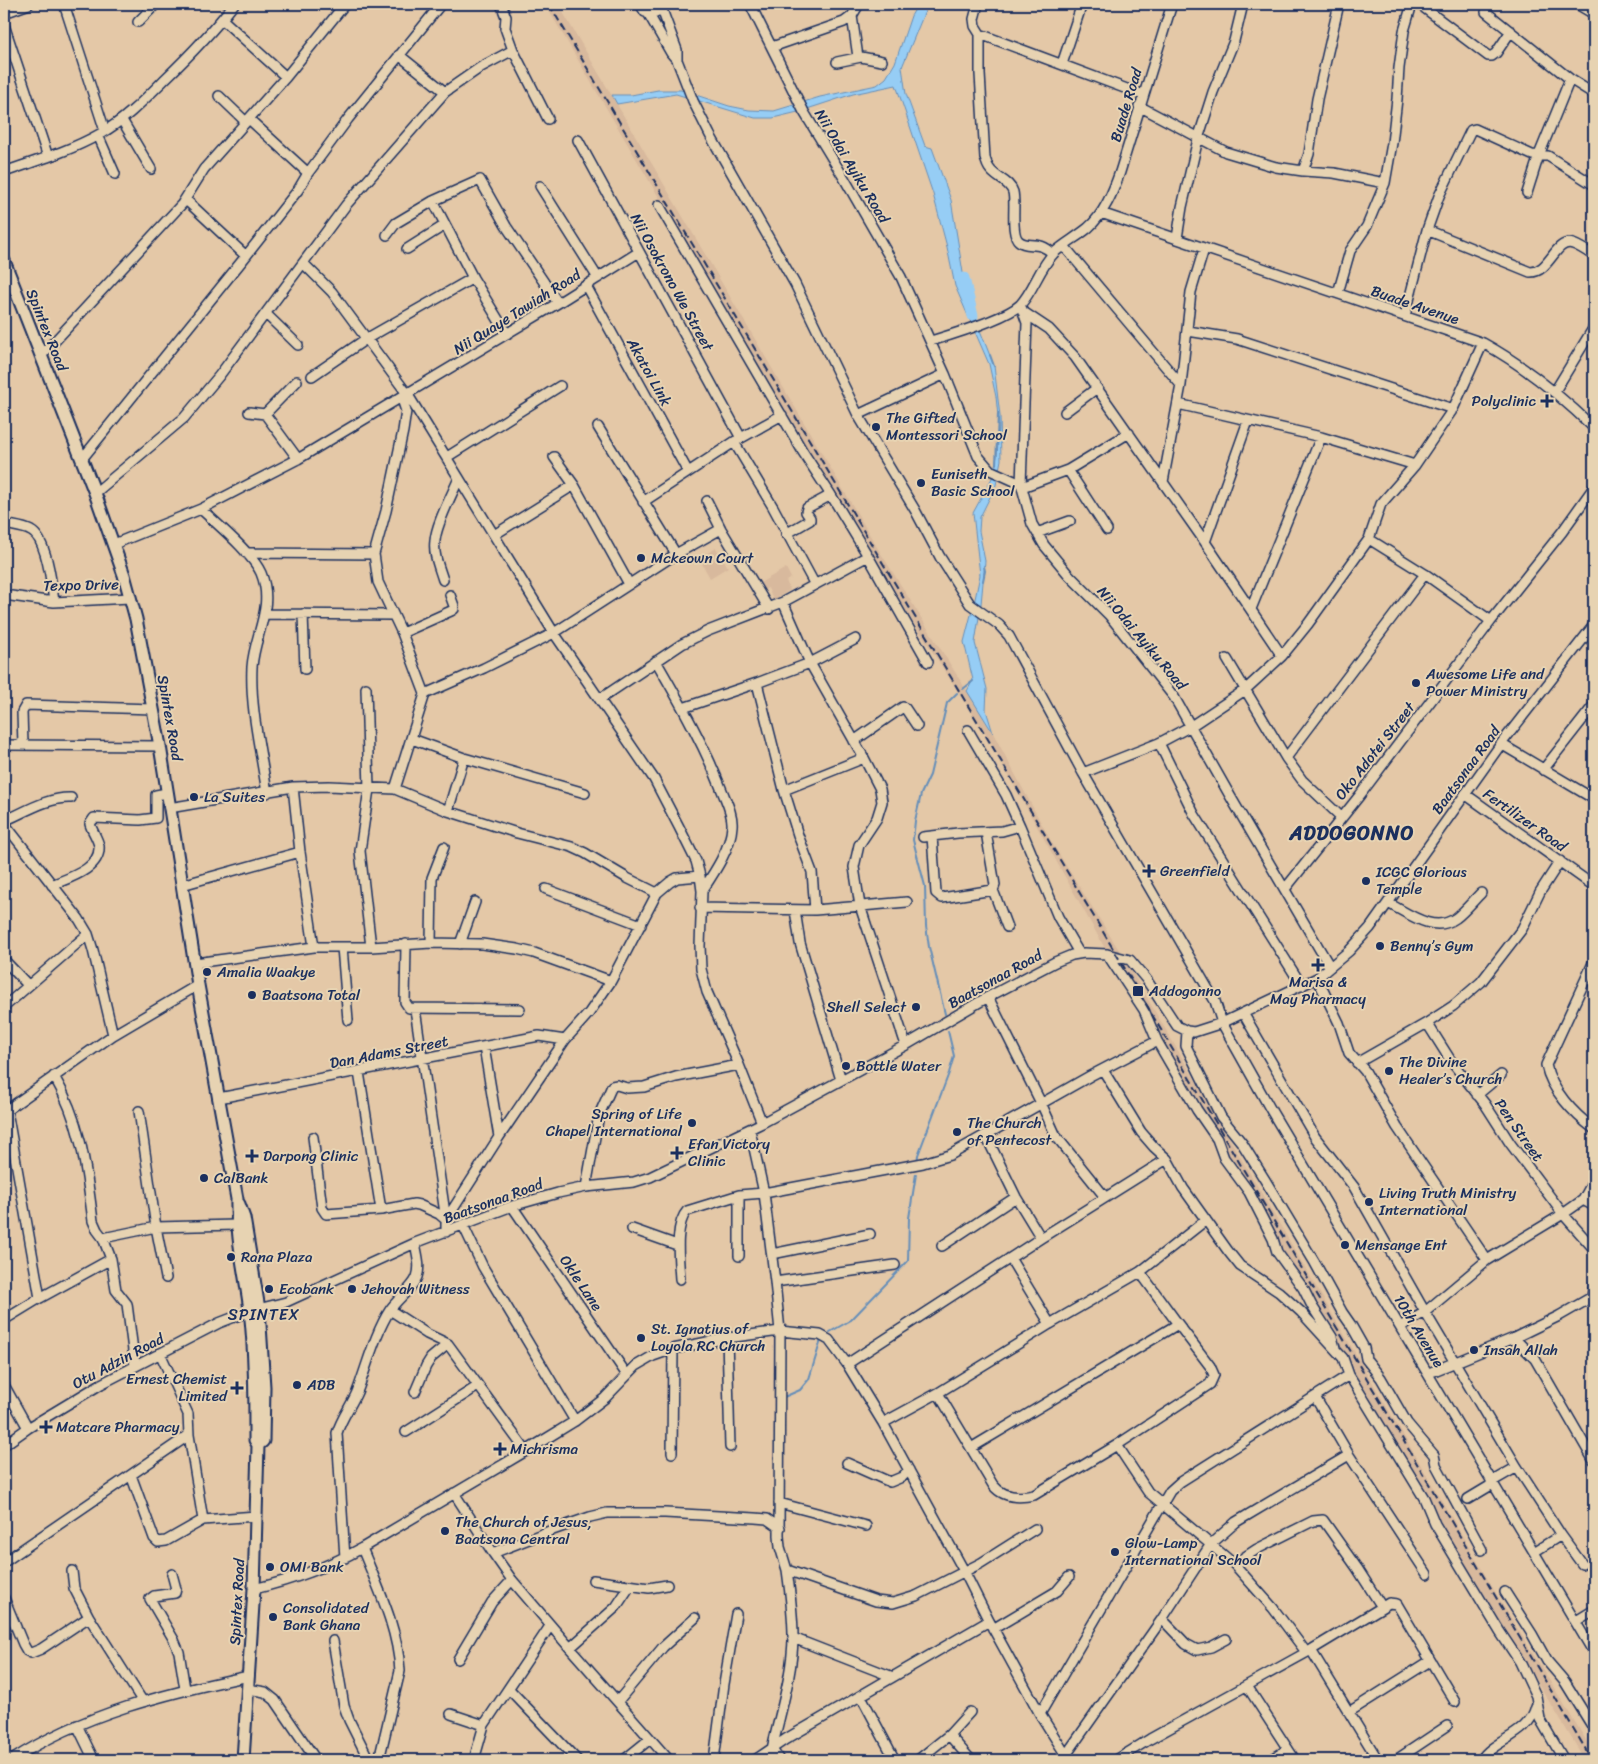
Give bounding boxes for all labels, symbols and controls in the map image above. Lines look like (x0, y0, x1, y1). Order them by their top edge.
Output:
street label: Buade Road (1102, 64, 1150, 145)
street label: Nii Odai Ayiku Road (808, 104, 897, 229)
street label: Nii Osokrono We Street (623, 208, 721, 357)
street label: Nii Quaye Tawiah Road (448, 262, 587, 362)
street label: Buade Avenue (1367, 278, 1463, 332)
street label: Spintex Road (19, 285, 76, 376)
street label: Akatoi Link (619, 332, 679, 412)
place label: Polyclinic (1472, 388, 1537, 414)
marker: Polyclinic (1540, 394, 1554, 408)
place label: The Gifted Montessori School (886, 405, 1008, 448)
marker: The Gifted Montessori School (870, 421, 882, 433)
place label: Euniseth Basic School (931, 461, 1015, 504)
marker: Euniseth Basic School (915, 477, 927, 489)
place label: Mckeown Court (651, 545, 754, 571)
marker: Mckeown Court (635, 552, 647, 564)
street label: Texpo Drive (43, 571, 119, 599)
street label: Nii Odai Ayiku Road (1090, 580, 1194, 697)
place label: Awesome Life and Power Ministry (1425, 661, 1545, 704)
street label: Spintex Road (150, 673, 191, 764)
marker: Awesome Life and Power Ministry (1410, 677, 1422, 689)
street label: Oko Adotei Street (1328, 695, 1422, 806)
street label: Baatsonaa Road (1425, 719, 1508, 820)
street label: Fertilizer Road (1477, 781, 1574, 859)
place label: La Suites (204, 784, 265, 810)
marker: La Suites (188, 791, 200, 803)
district label: ADDOGONNO (1288, 816, 1415, 851)
place label: Greenfield (1160, 858, 1231, 884)
place label: ICGC Glorious Temple (1375, 859, 1468, 902)
marker: Greenfield (1142, 864, 1156, 878)
marker: ICGC Glorious Temple (1360, 875, 1372, 887)
place label: Benny’s Gym (1390, 933, 1474, 959)
marker: Benny’s Gym (1374, 940, 1386, 952)
street label: Baatsonaa Road (943, 942, 1048, 1016)
place label: Amalia Waakye (216, 959, 315, 985)
marker: Marisa & May Pharmacy (1312, 959, 1324, 971)
marker: Amalia Waakye (201, 966, 213, 978)
place label: Marisa & May Pharmacy (1270, 969, 1366, 1012)
place label: Addogonno (1148, 978, 1222, 1004)
place label: Baatsona Total (262, 982, 361, 1008)
marker: Addogonno (1131, 984, 1145, 998)
marker: Baatsona Total (246, 989, 258, 1001)
place label: Shell Select (826, 994, 907, 1020)
marker: Shell Select (910, 1001, 922, 1013)
street label: Dan Adams Street (328, 1028, 451, 1076)
place label: The Divine Healer’s Church (1399, 1049, 1502, 1092)
place label: Bottle Water (856, 1053, 942, 1079)
marker: Bottle Water (840, 1060, 852, 1072)
marker: The Divine Healer’s Church (1383, 1065, 1395, 1077)
street label: Pen Street (1488, 1093, 1551, 1167)
place label: Spring of Life Chapel International (546, 1101, 683, 1144)
place label: The Church of Pentecost (967, 1110, 1052, 1153)
marker: Spring of Life Chapel International (686, 1117, 698, 1129)
marker: The Church of Pentecost (951, 1126, 963, 1138)
place label: Efan Victory Clinic (688, 1131, 770, 1174)
place label: Darpong Clinic (263, 1143, 359, 1169)
marker: Efan Victory Clinic (670, 1146, 684, 1160)
marker: Darpong Clinic (245, 1149, 259, 1163)
place label: CalBank (214, 1165, 268, 1191)
street label: Baatsonaa Road (439, 1171, 548, 1231)
marker: CalBank (198, 1172, 210, 1184)
place label: Living Truth Ministry International (1378, 1180, 1517, 1223)
marker: Living Truth Ministry International (1363, 1196, 1375, 1208)
place label: Mensange Ent (1355, 1232, 1448, 1258)
marker: Mensange Ent (1339, 1239, 1351, 1251)
place label: Rana Plaza (241, 1244, 313, 1270)
street label: Okle Lane (552, 1249, 610, 1317)
marker: Rana Plaza (225, 1251, 237, 1263)
place label: Ecobank (279, 1276, 335, 1302)
place label: Jehovah Witness (361, 1276, 470, 1302)
marker: Ecobank (263, 1283, 275, 1295)
marker: Jehovah Witness (346, 1283, 358, 1295)
street label: 10th Avenue (1387, 1289, 1451, 1373)
district label: SPINTEX (228, 1300, 300, 1329)
place label: St. Ignatius of Loyola RC Church (651, 1316, 766, 1359)
street label: Otu Adzin Road (67, 1325, 170, 1396)
marker: St. Ignatius of Loyola RC Church (635, 1332, 647, 1344)
place label: Insah Allah (1483, 1337, 1558, 1363)
marker: Insah Allah (1468, 1344, 1480, 1356)
place label: Ernest Chemist Limited (126, 1366, 228, 1409)
place label: ADB (306, 1372, 336, 1398)
marker: ADB (291, 1379, 303, 1391)
marker: Ernest Chemist Limited (231, 1382, 243, 1394)
place label: Matcare Pharmacy (56, 1414, 180, 1440)
marker: Matcare Pharmacy (40, 1421, 52, 1433)
place label: Michrisma (510, 1436, 578, 1462)
marker: Michrisma (494, 1443, 506, 1455)
place label: The Church of Jesus, Baatsona Central (455, 1509, 592, 1552)
marker: The Church of Jesus, Baatsona Central (439, 1525, 451, 1537)
place label: Glow-Lamp International School (1124, 1530, 1262, 1573)
marker: Glow-Lamp International School (1109, 1546, 1121, 1558)
place label: OMI Bank (280, 1554, 344, 1580)
street label: Spintex Road (222, 1557, 252, 1646)
marker: OMI Bank (264, 1561, 276, 1573)
place label: Consolidated Bank Ghana (283, 1595, 370, 1638)
marker: Consolidated Bank Ghana (267, 1611, 279, 1623)

